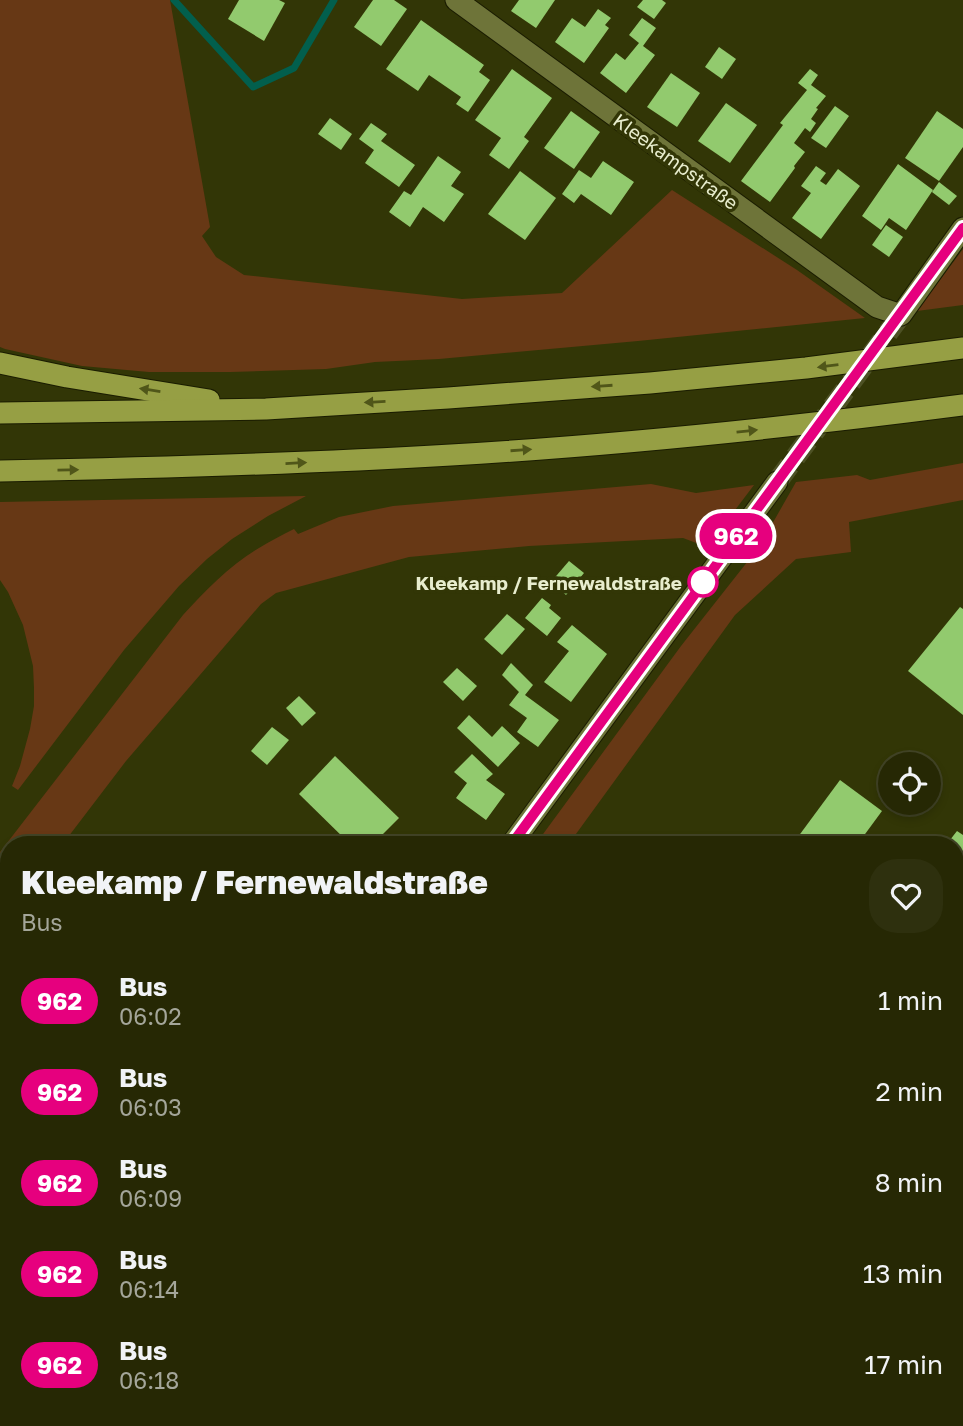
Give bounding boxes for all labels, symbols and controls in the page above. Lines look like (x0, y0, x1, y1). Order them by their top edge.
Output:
street label: Kleekampstraße (609, 108, 743, 214)
one-way arrow (817, 360, 839, 371)
one-way arrow (590, 381, 612, 392)
one-way arrow (139, 384, 161, 395)
one-way arrow (363, 397, 385, 408)
one-way arrow (737, 425, 759, 436)
one-way arrow (510, 444, 532, 455)
one-way arrow (285, 458, 307, 469)
one-way arrow (57, 464, 79, 475)
line badge: 962 (696, 513, 776, 559)
text: 962 (713, 521, 759, 550)
marker: Kleekamp / Fernewaldstraße (688, 567, 718, 597)
place label: Kleekamp / Fernewaldstraße (415, 571, 682, 594)
map controls (878, 752, 941, 815)
button: locate (878, 752, 941, 815)
button: heart (869, 859, 943, 933)
text: Kleekamp / Fernewaldstraße (21, 862, 488, 901)
text: Bus (21, 908, 63, 936)
text: Bus (119, 971, 167, 1002)
text: 1 min (878, 985, 943, 1016)
text: 962 (37, 986, 82, 1015)
text: 06:02 (119, 1002, 182, 1030)
text: Bus (119, 1062, 167, 1093)
text: 2 min (875, 1076, 943, 1107)
text: 962 (37, 1077, 82, 1106)
text: 06:03 (119, 1093, 182, 1121)
text: Bus (119, 1153, 167, 1184)
text: 8 min (875, 1167, 943, 1198)
text: 962 (37, 1168, 82, 1197)
text: 06:09 (119, 1184, 182, 1212)
text: Bus (119, 1244, 167, 1275)
text: 13 min (863, 1258, 943, 1289)
text: 962 (37, 1259, 82, 1288)
text: 06:14 (119, 1275, 179, 1303)
text: Bus (119, 1335, 167, 1366)
text: 17 min (864, 1349, 943, 1380)
text: 962 (37, 1350, 82, 1379)
text: 06:18 (119, 1366, 179, 1394)

